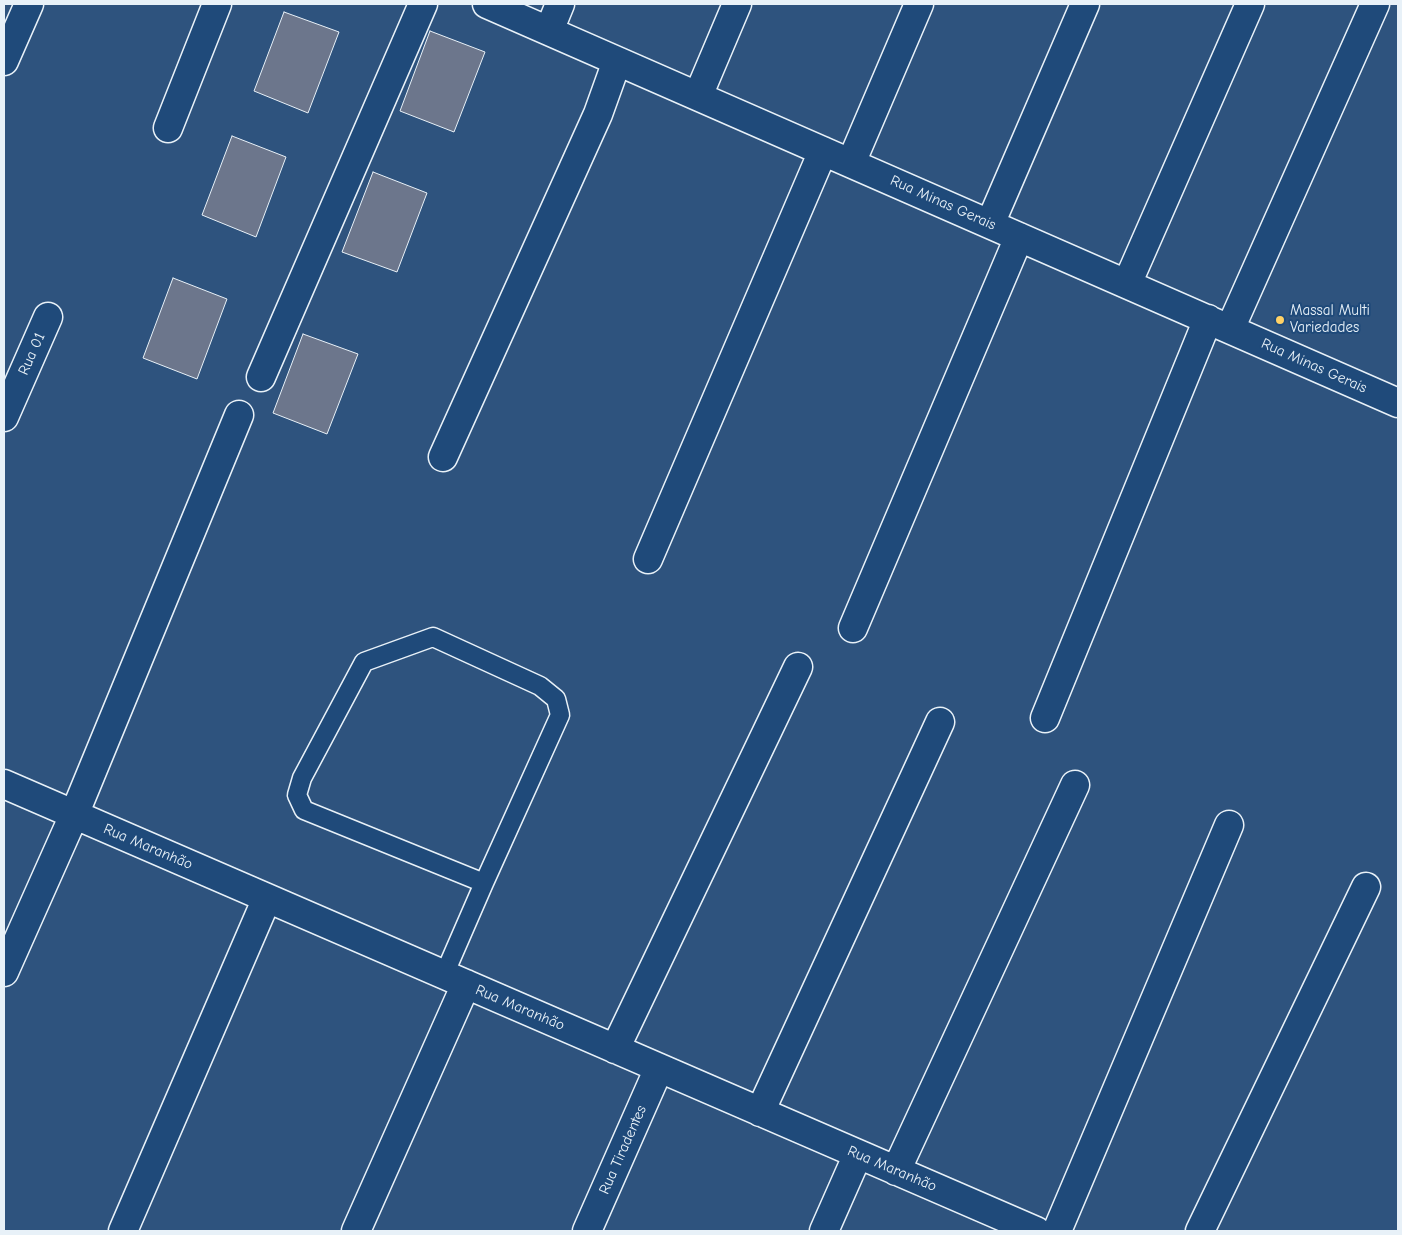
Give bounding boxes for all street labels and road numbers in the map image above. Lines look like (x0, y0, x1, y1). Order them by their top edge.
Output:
street label: Rua Minas Gerais (887, 172, 999, 234)
street label: Rua 01 (15, 330, 49, 378)
street label: Rua Minas Gerais (1258, 335, 1370, 397)
street label: Rua Maranhão (101, 820, 195, 874)
street label: Rua Maranhão (473, 981, 567, 1035)
street label: Rua Tiradentes (595, 1103, 651, 1197)
street label: Rua Maranhão (845, 1142, 939, 1196)

